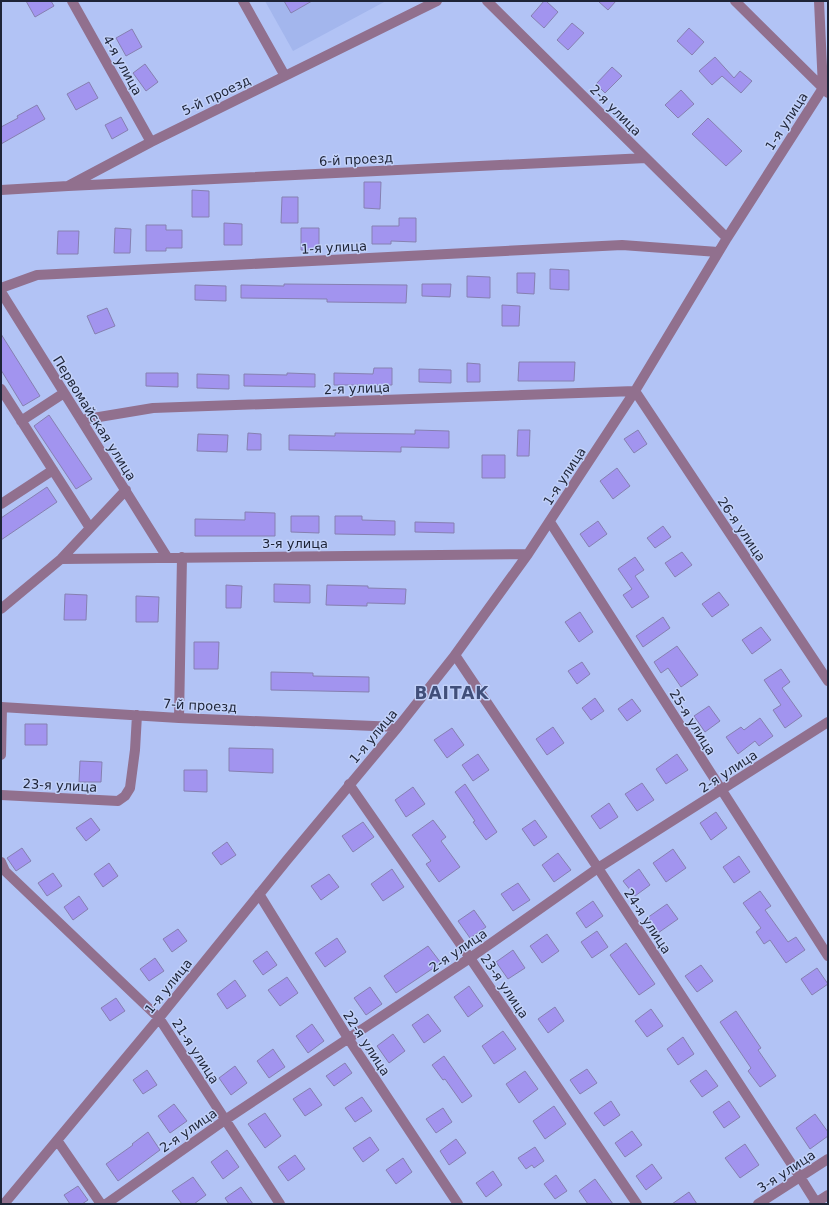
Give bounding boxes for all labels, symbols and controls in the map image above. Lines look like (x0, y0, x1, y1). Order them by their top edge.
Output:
street label: 4-я улица (100, 33, 145, 98)
street label: 5-й проезд (180, 72, 253, 118)
street label: 2-я улица (587, 82, 644, 139)
street label: 1-я улица (762, 89, 811, 153)
street label: 6-й проезд (319, 150, 393, 169)
street label: 1-я улица (301, 238, 367, 257)
street label: Первомайская улица (50, 353, 139, 483)
street label: 2-я улица (324, 380, 390, 397)
street label: 1-я улица (540, 444, 589, 508)
street label: 26-я улица (715, 494, 769, 564)
street label: 3-я улица (262, 536, 328, 551)
district label: BAITAK (414, 683, 490, 703)
street label: 25-я улица (666, 687, 719, 758)
street label: 7-й проезд (163, 696, 237, 715)
street label: 1-я улица (346, 706, 400, 766)
street label: 2-я улица (696, 747, 760, 796)
street label: 23-я улица (22, 776, 98, 795)
street label: 24-я улица (621, 886, 674, 957)
street label: 2-я улица (427, 926, 490, 975)
street label: 23-я улица (478, 951, 532, 1021)
street label: 1-я улица (142, 956, 195, 1017)
street label: 22-я улица (340, 1008, 393, 1079)
street label: 21-я улица (169, 1016, 222, 1087)
street label: 2-я улица (157, 1105, 220, 1156)
street label: 3-я улица (754, 1147, 818, 1196)

